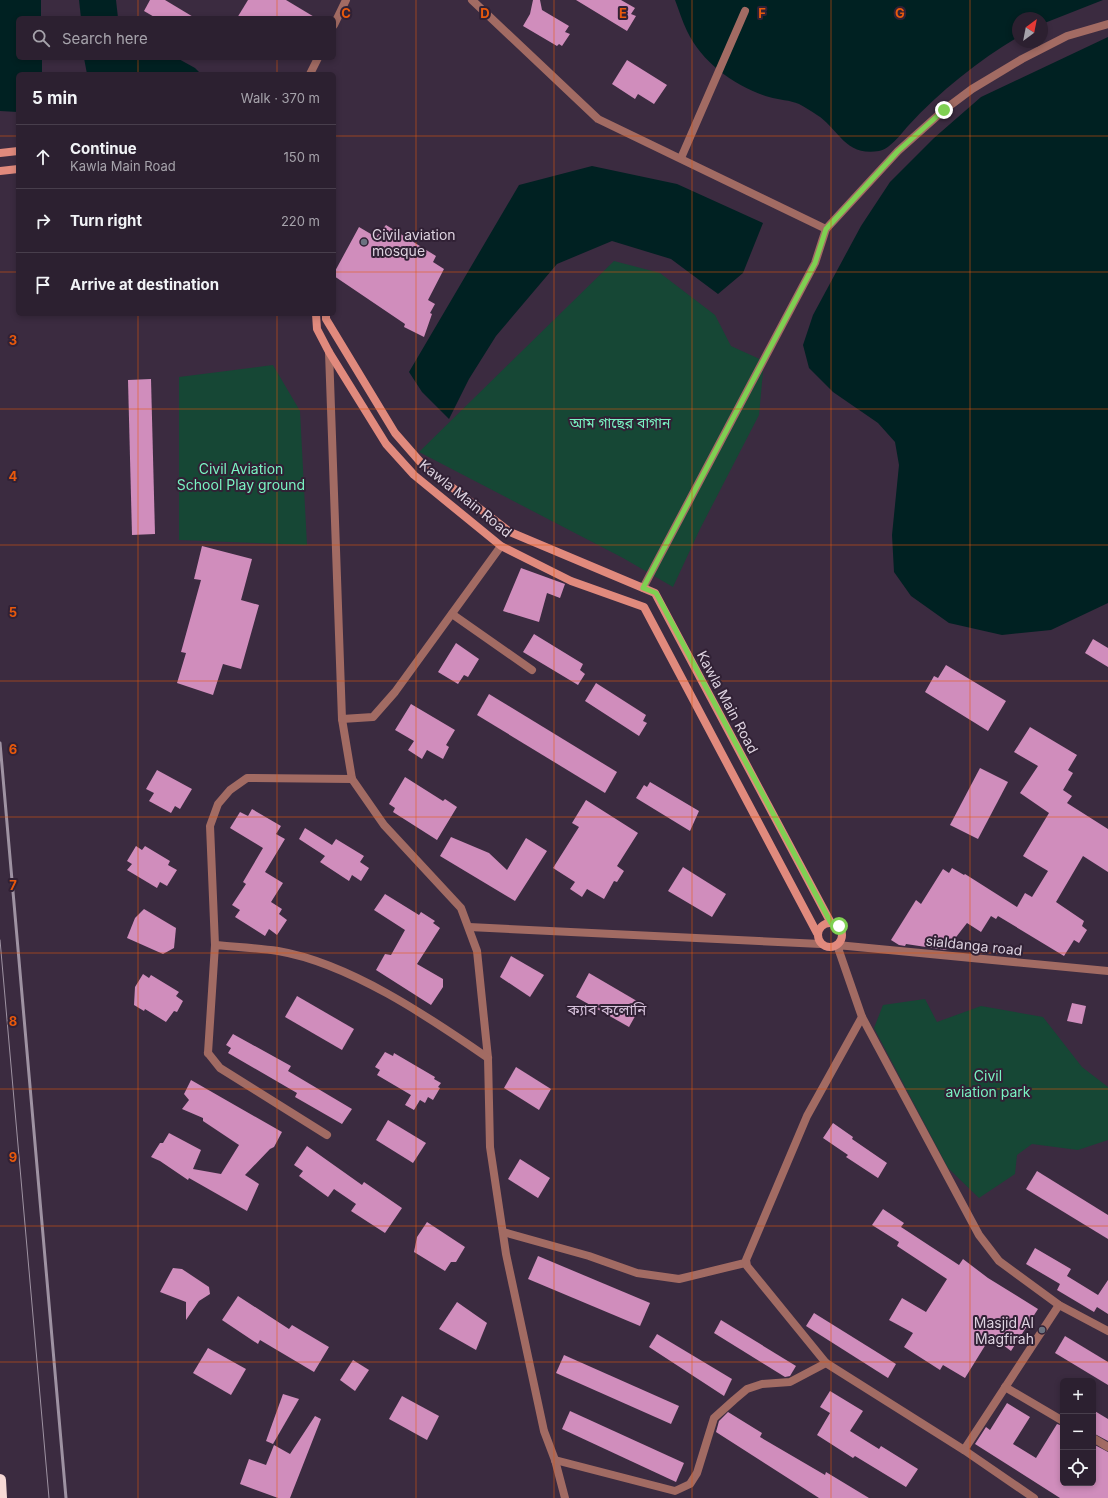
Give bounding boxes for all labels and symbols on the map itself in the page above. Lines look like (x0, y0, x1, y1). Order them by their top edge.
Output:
text: C (341, 5, 351, 21)
text: D (480, 5, 490, 21)
text: E (619, 5, 627, 21)
text: F (758, 5, 766, 21)
text: G (895, 5, 905, 21)
north arrow (1012, 12, 1048, 48)
route end (935, 101, 953, 119)
place label: Civil aviation mosque (372, 226, 456, 259)
marker: Civil aviation mosque (359, 237, 369, 247)
text: 3 (9, 332, 17, 348)
park label: আম গাছের বাগান (569, 414, 671, 431)
street label: Kawla Main Road (416, 456, 516, 540)
park label: Civil Aviation School Play ground (177, 460, 305, 493)
text: 4 (9, 468, 18, 484)
text: 5 (9, 604, 17, 620)
street label: Kawla Main Road (694, 648, 762, 756)
text: 6 (9, 741, 17, 757)
text: 7 (9, 877, 17, 893)
route start (830, 917, 848, 935)
street label: sialdanga road (925, 931, 1023, 959)
district label: ক্যাব কলোনি (567, 1000, 647, 1019)
text: 8 (9, 1013, 17, 1029)
park label: Civil aviation park (945, 1067, 1031, 1100)
text: 9 (9, 1149, 17, 1165)
place label: Masjid Al Magfirah (974, 1314, 1034, 1347)
marker: Masjid Al Magfirah (1037, 1325, 1047, 1335)

